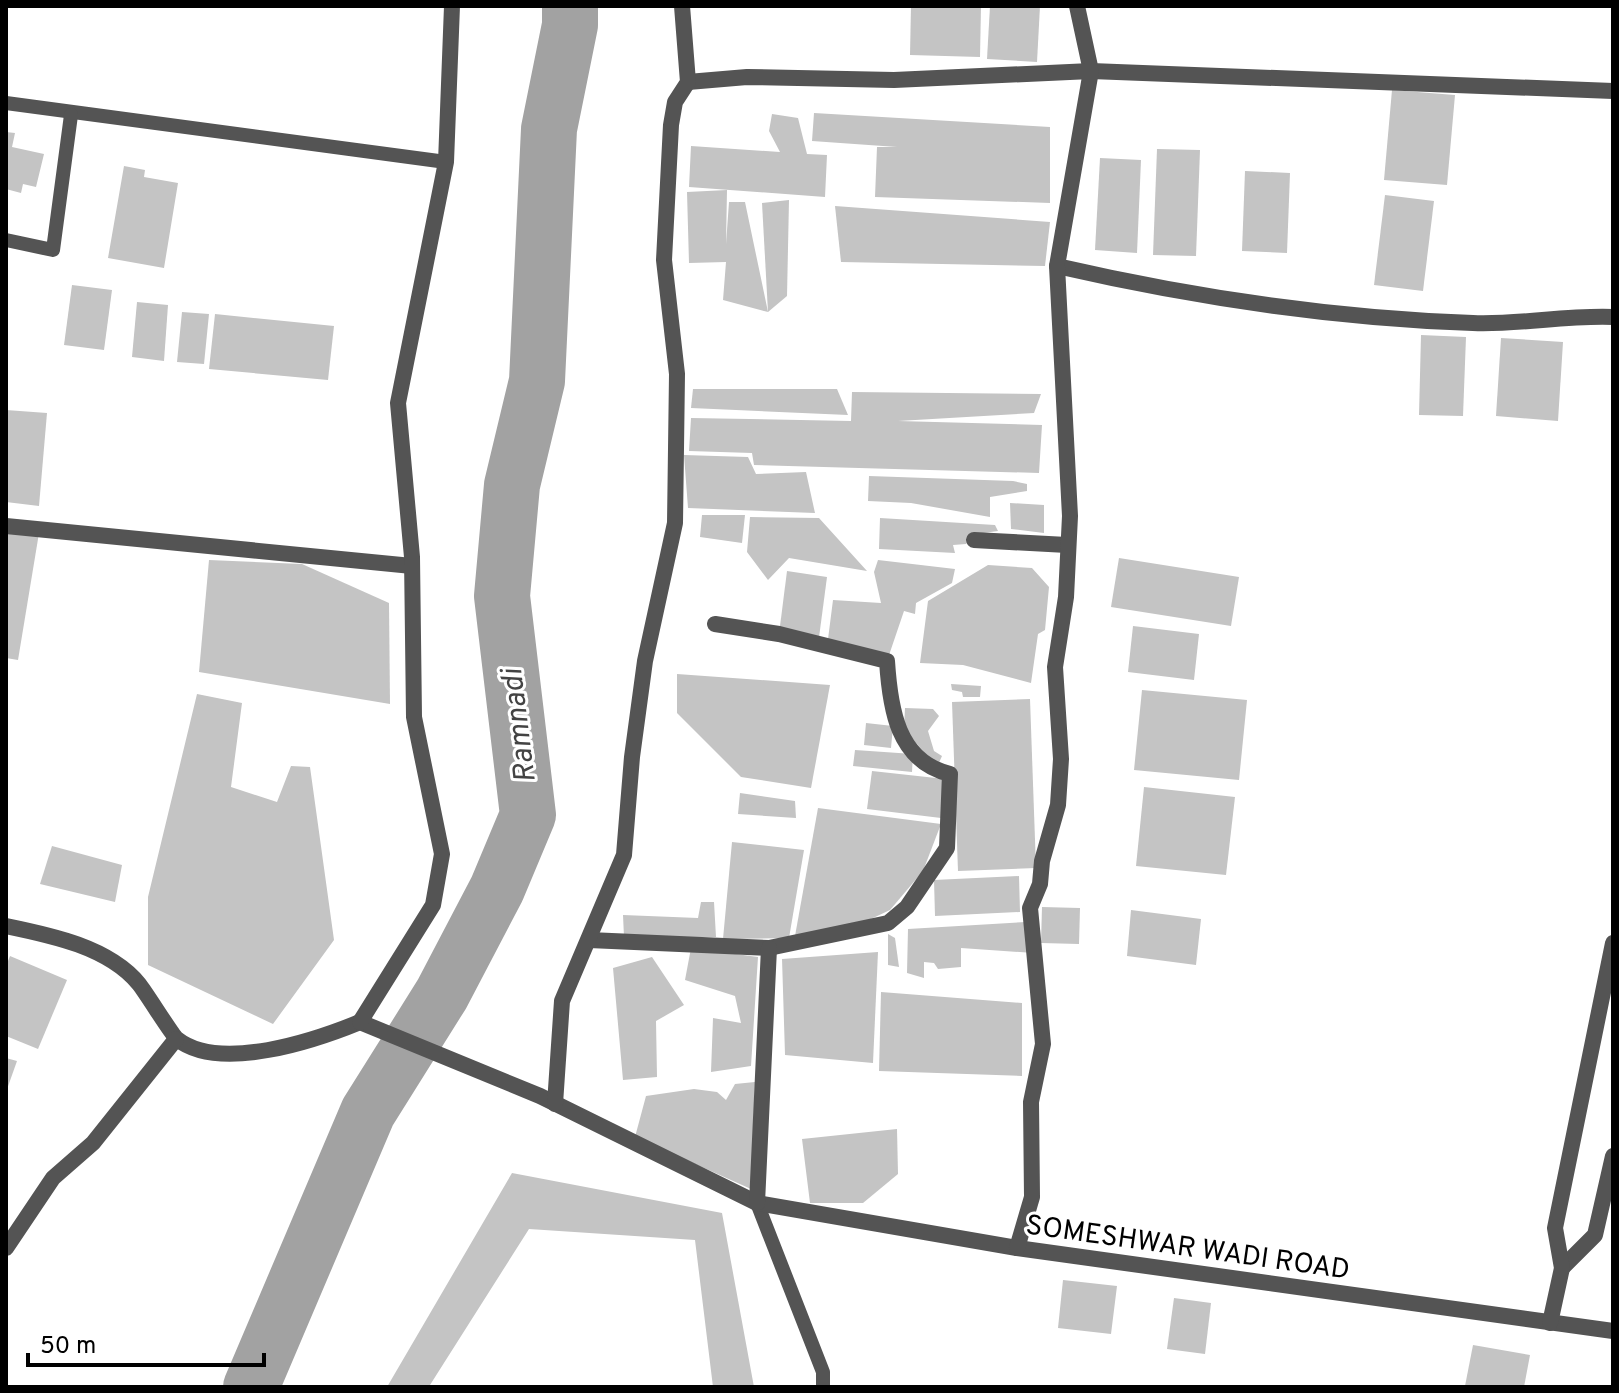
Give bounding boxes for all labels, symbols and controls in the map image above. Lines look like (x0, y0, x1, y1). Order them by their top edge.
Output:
water label: Ramnadi (495, 665, 546, 785)
street label: SOMESHWAR WADI ROAD (1023, 1208, 1352, 1290)
scale bar (28, 1317, 264, 1367)
text: 50 m (40, 1332, 96, 1362)

